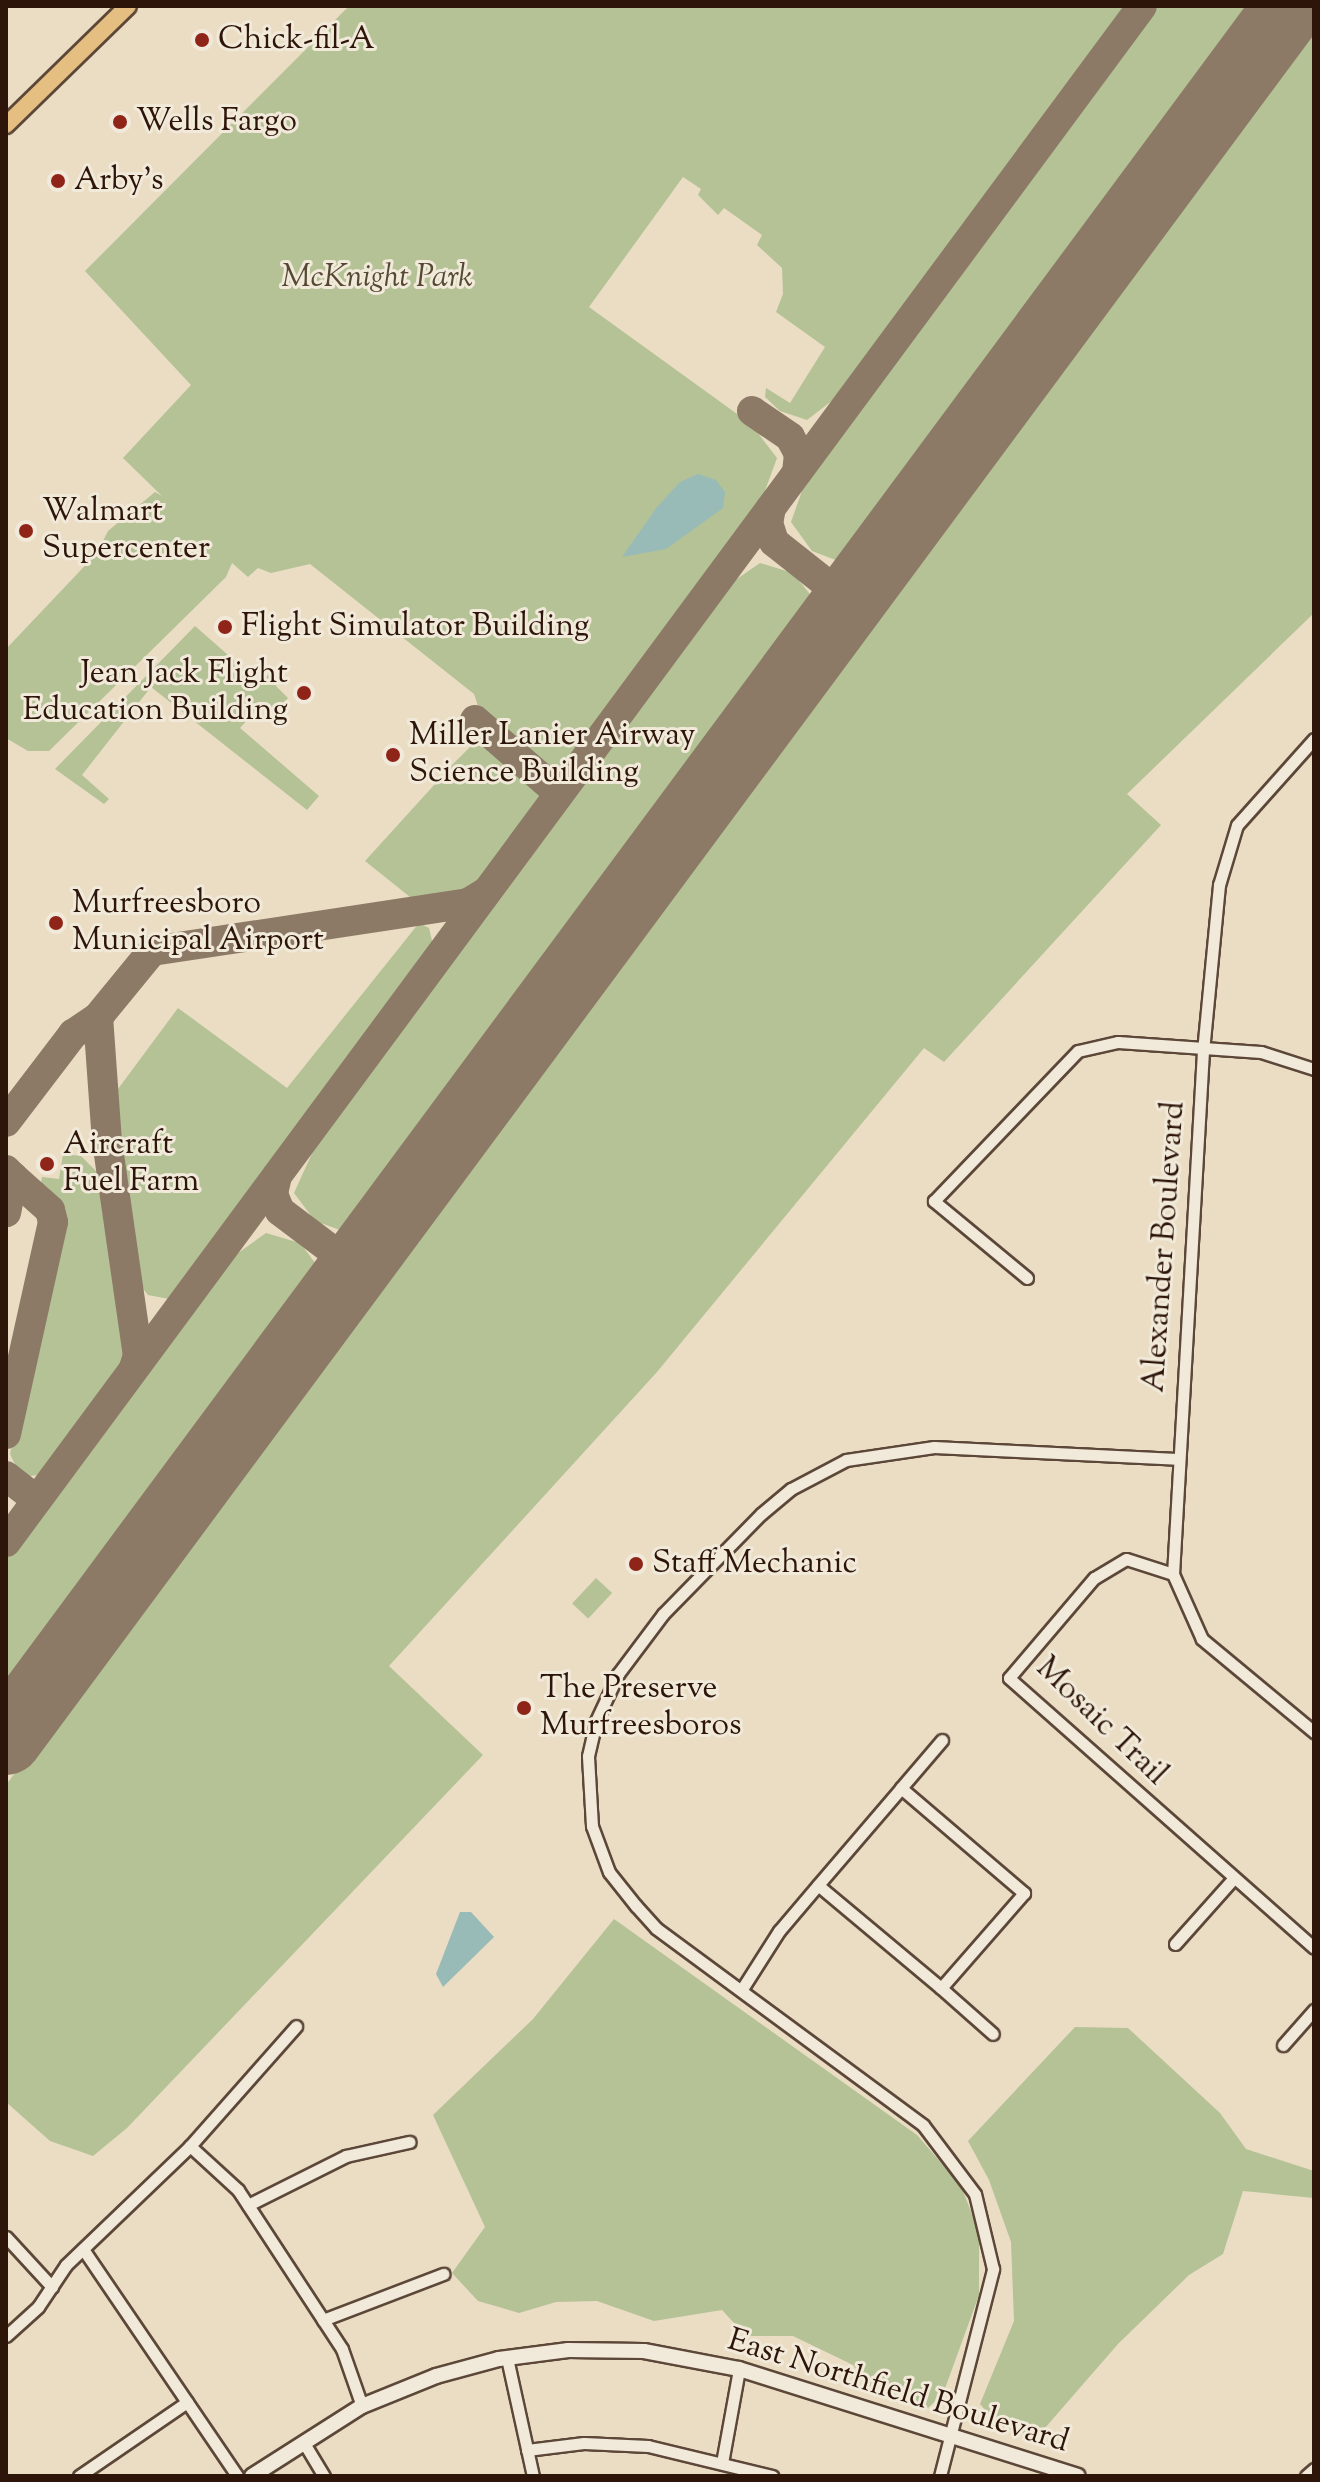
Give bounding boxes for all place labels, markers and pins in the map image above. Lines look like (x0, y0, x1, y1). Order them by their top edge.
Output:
place label: Chick-fil-A (218, 21, 375, 59)
marker: Chick-fil-A (193, 31, 211, 49)
place label: Wells Fargo (136, 103, 297, 141)
marker: Wells Fargo (111, 113, 129, 131)
place label: Arby's (74, 162, 164, 200)
marker: Arby's (49, 172, 67, 190)
place label: Walmart Supercenter (42, 494, 210, 569)
marker: Walmart Supercenter (17, 522, 35, 540)
place label: Flight Simulator Building (241, 608, 589, 646)
marker: Flight Simulator Building (216, 618, 234, 636)
place label: Jean Jack Flight Education Building (23, 656, 288, 731)
marker: Jean Jack Flight Education Building (295, 684, 313, 702)
place label: Miller Lanier Airway Science Building (409, 718, 695, 793)
marker: Miller Lanier Airway Science Building (384, 746, 402, 764)
place label: Murfreesboro Municipal Airport (72, 886, 324, 961)
marker: Murfreesboro Municipal Airport (47, 914, 65, 932)
place label: Aircraft Fuel Farm (63, 1127, 199, 1202)
marker: Aircraft Fuel Farm (38, 1155, 56, 1173)
place label: Staff Mechanic (652, 1545, 857, 1583)
marker: Staff Mechanic (627, 1555, 645, 1573)
place label: The Preserve Murfreesboros (540, 1671, 742, 1746)
marker: The Preserve Murfreesboros (515, 1699, 533, 1717)

